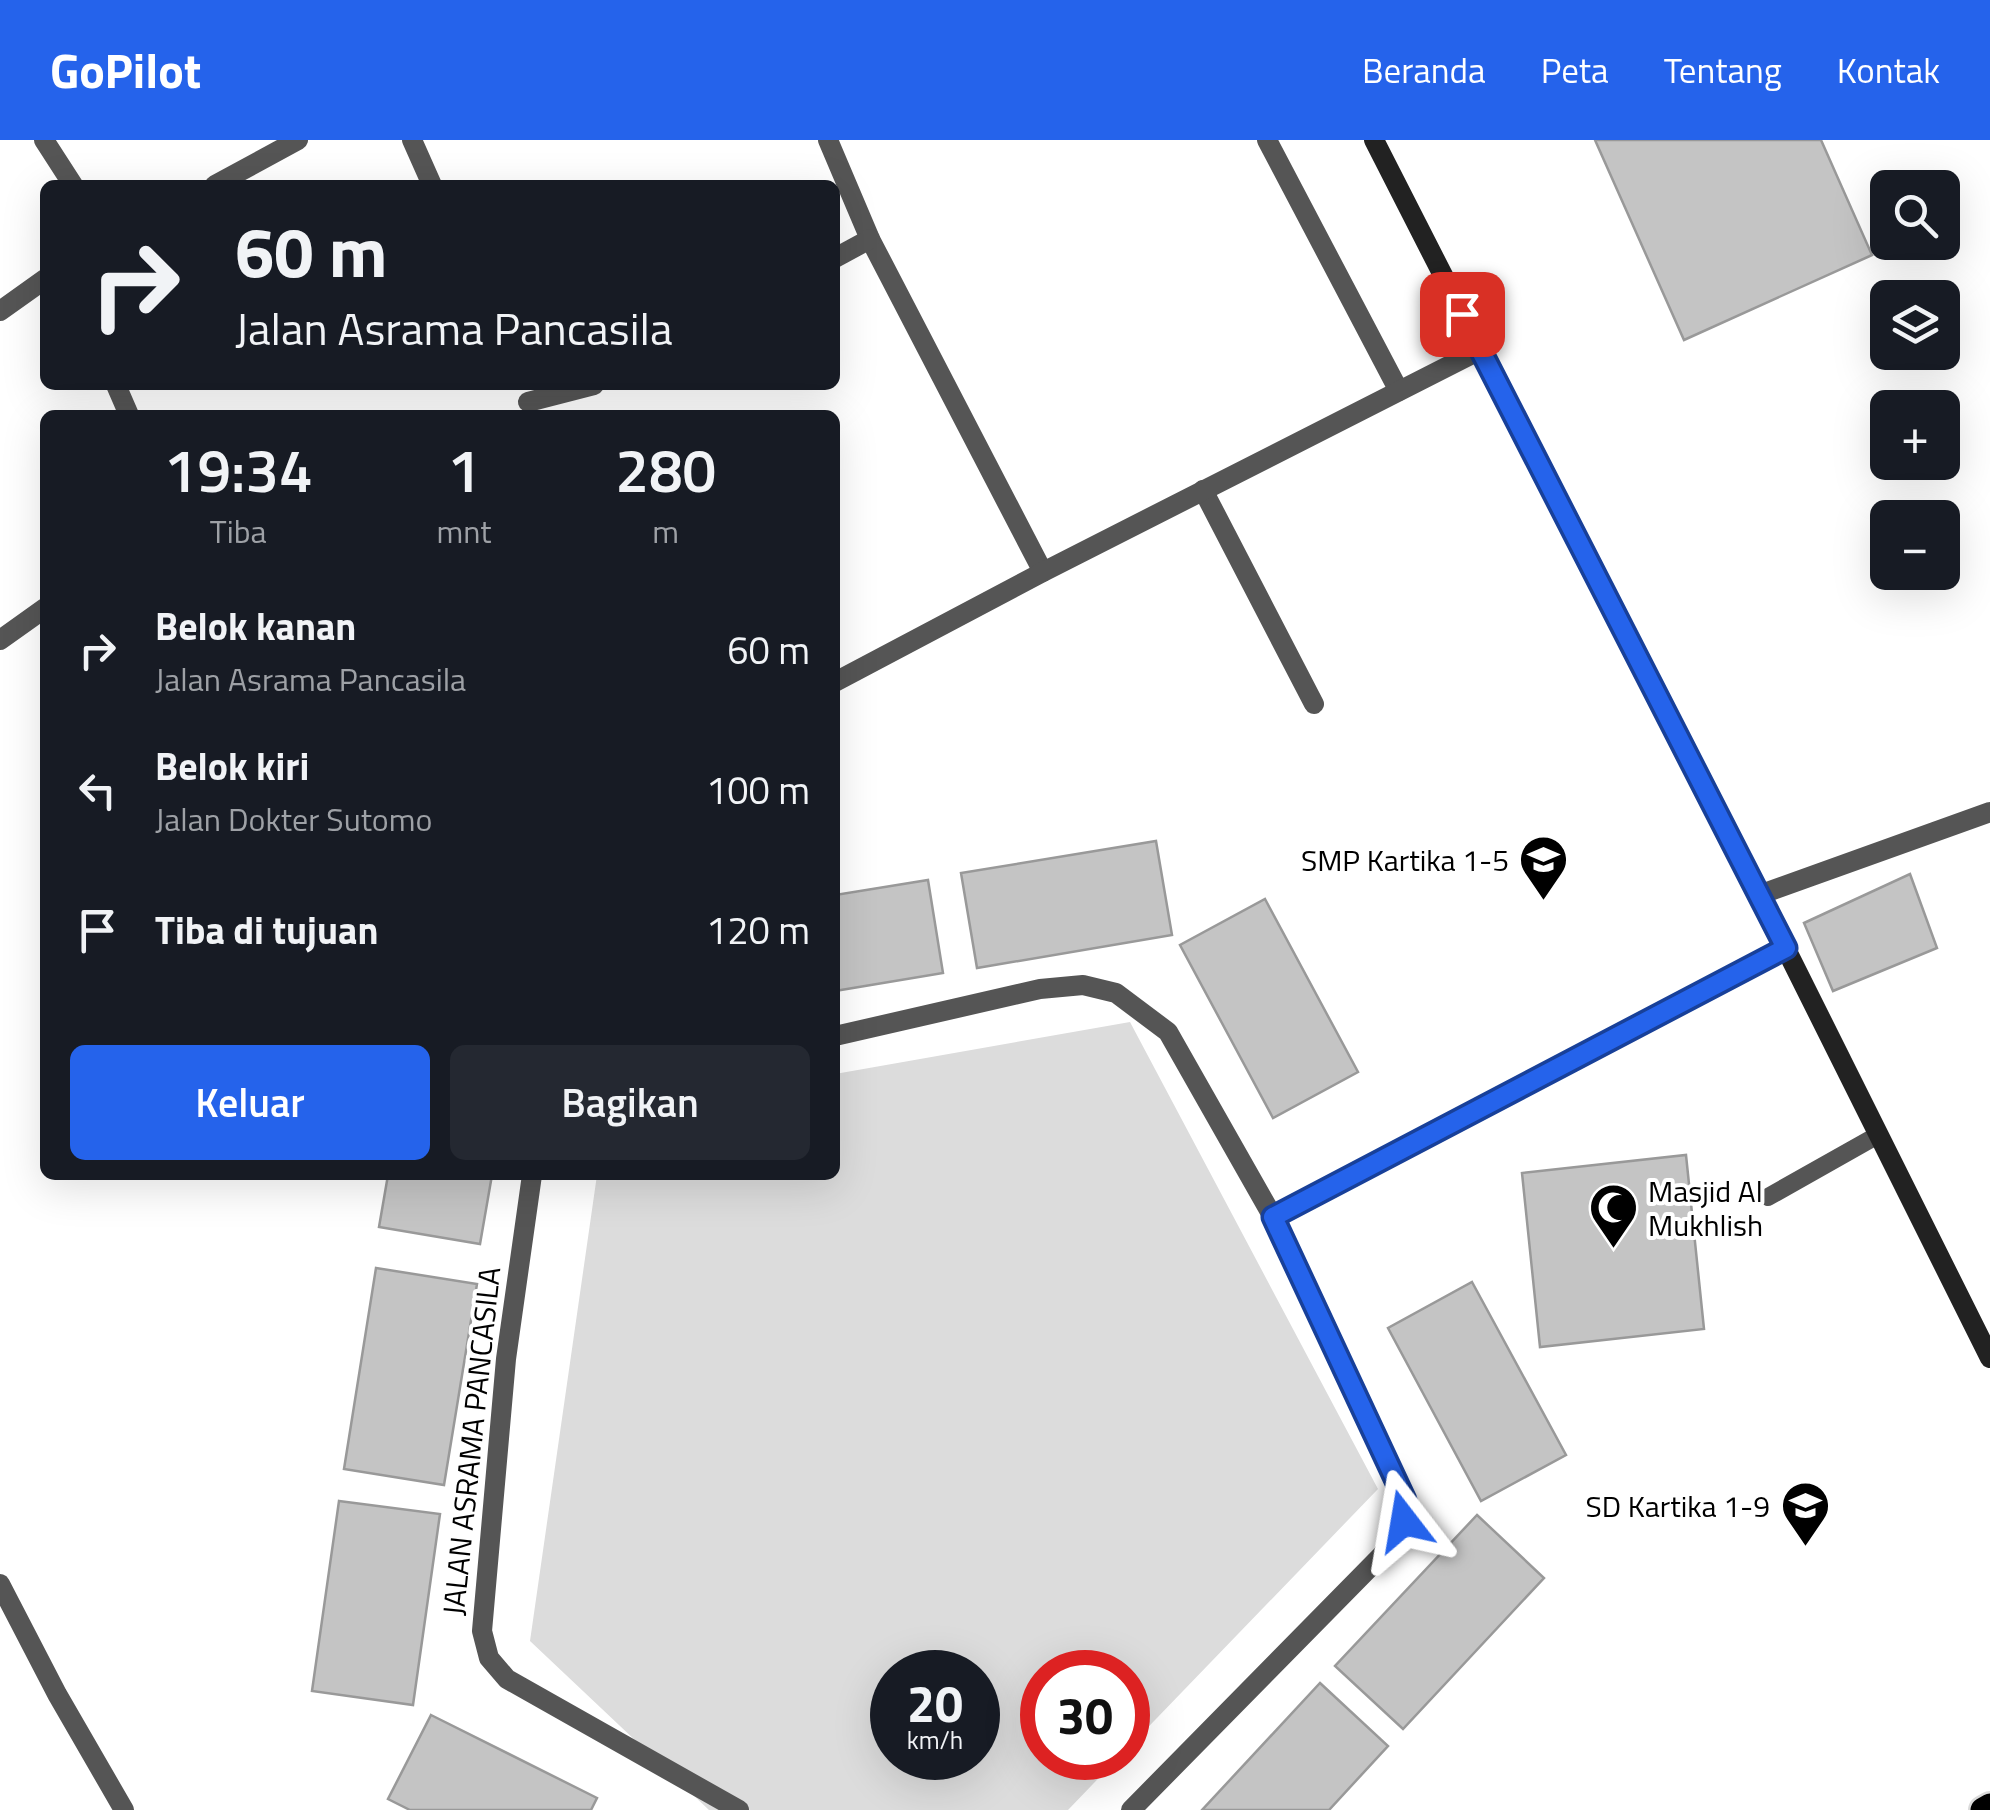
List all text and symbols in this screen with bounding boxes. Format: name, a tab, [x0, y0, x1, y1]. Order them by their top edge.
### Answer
text: GoPilot	[50, 34, 201, 107]
text: Beranda	[1362, 43, 1486, 97]
text: Peta	[1541, 43, 1609, 97]
text: Tentang	[1664, 43, 1782, 97]
text: Kontak	[1837, 43, 1940, 97]
map controls	[1870, 170, 1960, 590]
button: search	[1870, 170, 1960, 260]
text: 60 m	[235, 198, 388, 304]
icon: right	[70, 220, 200, 350]
pin	[1420, 272, 1505, 357]
button: layers	[1870, 280, 1960, 370]
icon: arrive	[1435, 287, 1490, 342]
text: Jalan Asrama Pancasila	[235, 294, 673, 362]
button: +	[1870, 390, 1960, 480]
text: 19:34	[164, 424, 313, 515]
text: 1	[447, 424, 481, 515]
text: 280	[615, 424, 716, 515]
button: −	[1870, 500, 1960, 590]
text: Tiba	[210, 507, 267, 555]
text: mnt	[436, 507, 491, 555]
text: m	[652, 507, 679, 555]
text: Belok kanan	[155, 597, 356, 655]
text: 60 m	[727, 621, 810, 679]
icon: right	[70, 623, 125, 678]
text: Jalan Asrama Pancasila	[155, 655, 466, 703]
text: Belok kiri	[155, 737, 309, 795]
text: 100 m	[706, 761, 810, 819]
icon: left	[70, 763, 125, 818]
text: Jalan Dokter Sutomo	[155, 795, 432, 843]
school or university icon: SMP Kartika 1-5	[1518, 834, 1570, 902]
place label: SMP Kartika 1-5	[1301, 837, 1509, 883]
text: Tiba di tujuan	[155, 901, 378, 959]
text: 120 m	[706, 901, 810, 959]
icon: arrive	[70, 903, 125, 958]
button: Keluar	[70, 1045, 430, 1160]
button: Bagikan	[450, 1045, 810, 1160]
place label: Masjid Al Mukhlish	[1648, 1168, 1763, 1248]
mosque icon: Masjid Al Mukhlish	[1587, 1182, 1639, 1250]
street label: JALAN ASRAMA PANCASILA	[430, 1264, 512, 1618]
position arrow	[1352, 1469, 1456, 1573]
school or university icon: SD Kartika 1-9	[1779, 1480, 1831, 1548]
place label: SD Kartika 1-9	[1586, 1483, 1770, 1529]
speed limit sign: 30	[1020, 1650, 1150, 1780]
text: 20	[907, 1665, 963, 1741]
text: km/h	[907, 1721, 963, 1759]

